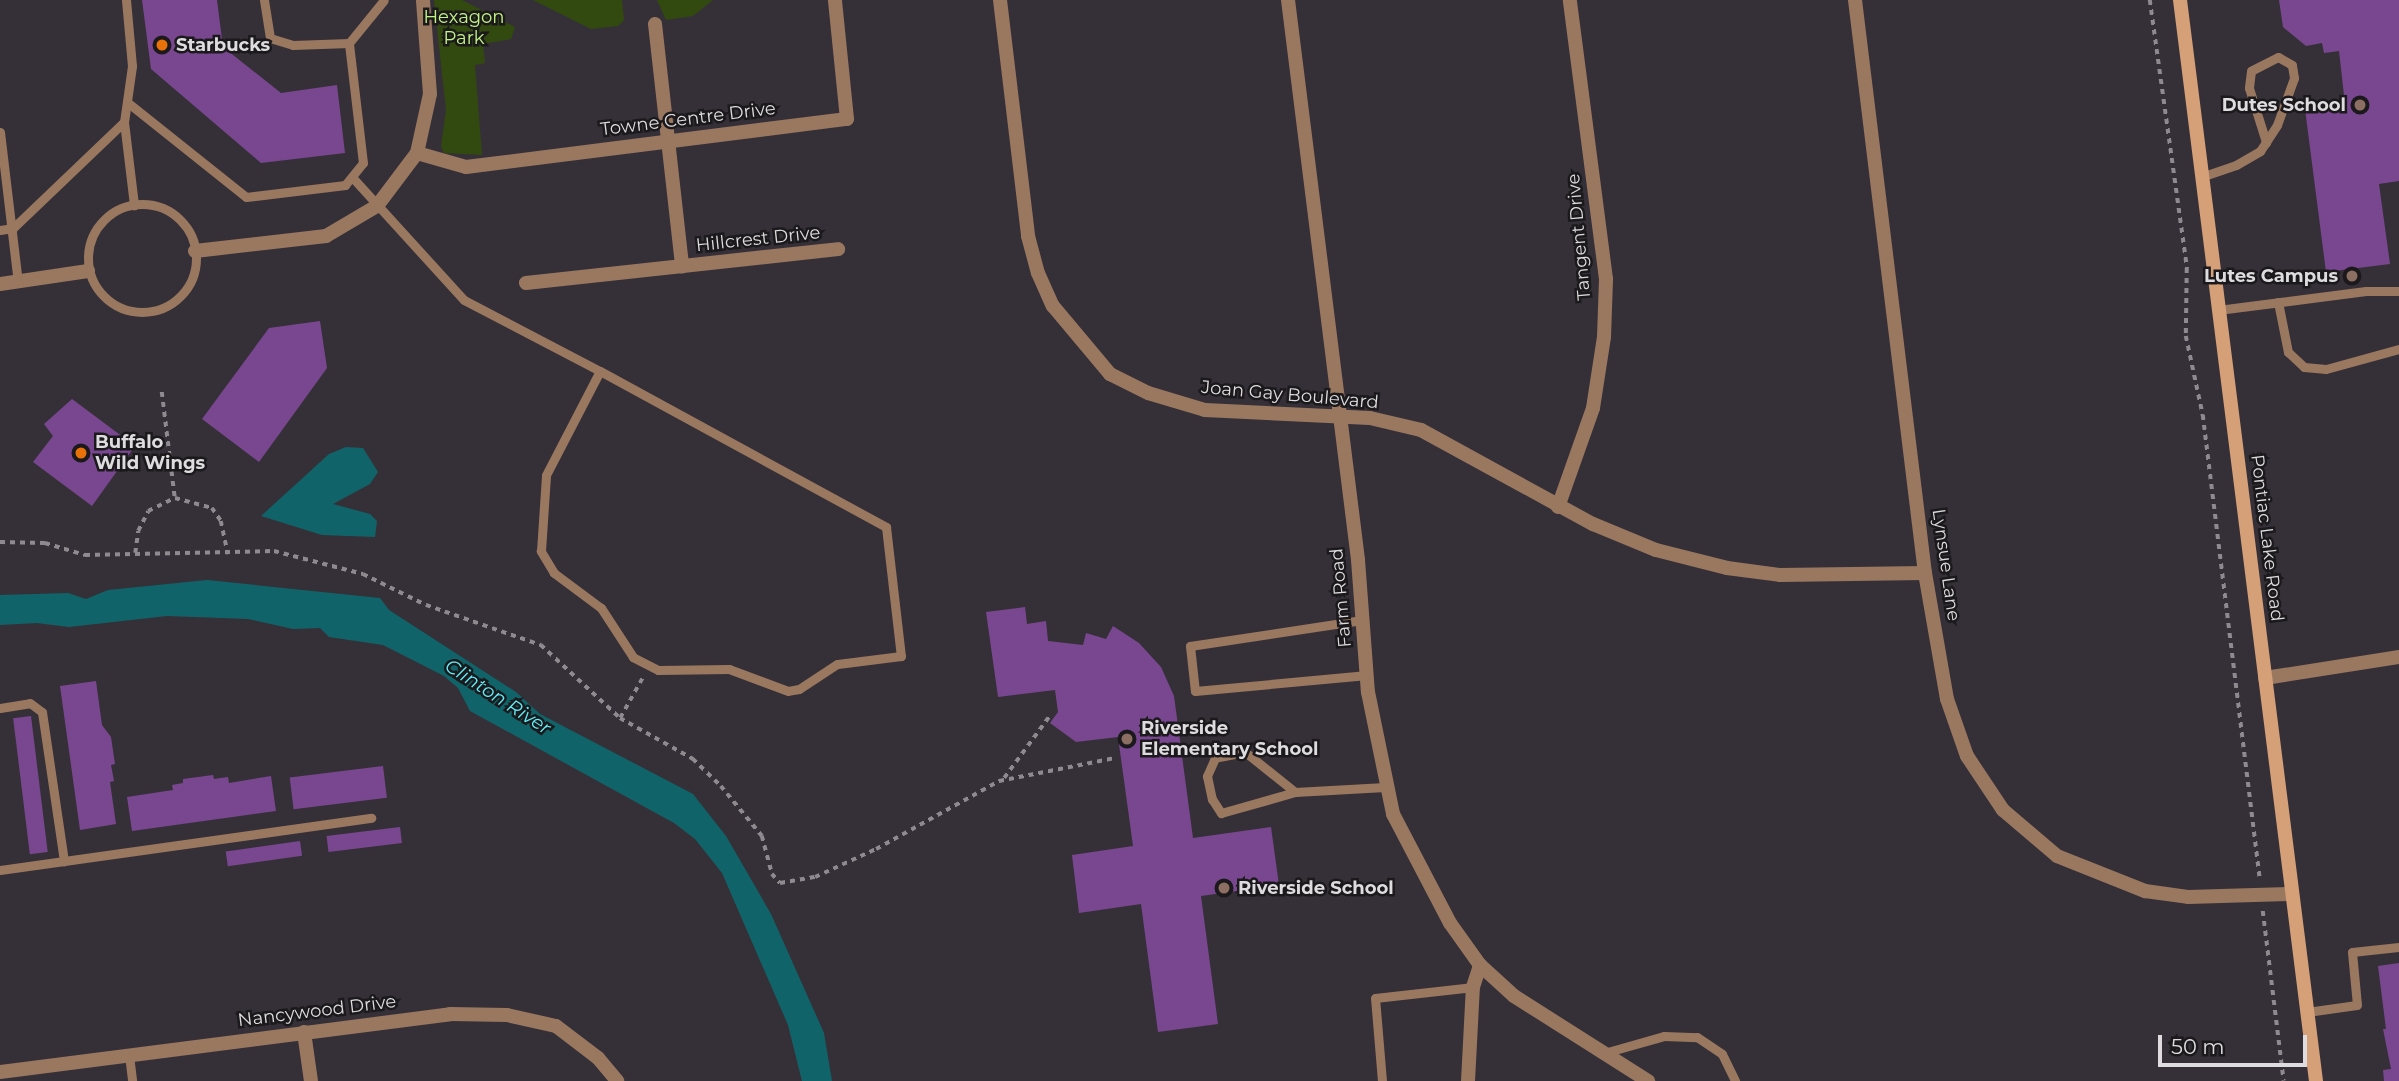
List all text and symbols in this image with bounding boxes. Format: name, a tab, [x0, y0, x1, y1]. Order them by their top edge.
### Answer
park label: Hexagon Park	[423, 7, 505, 50]
place label: Starbucks	[176, 34, 270, 56]
marker: Starbucks	[154, 37, 170, 53]
place label: Dutes School	[2222, 94, 2346, 116]
marker: Dutes School	[2352, 97, 2368, 113]
street label: Towne Centre Drive	[599, 98, 777, 140]
street label: Tangent Drive	[1563, 173, 1595, 301]
street label: Hillcrest Drive	[695, 222, 821, 256]
place label: Lutes Campus	[2204, 265, 2338, 287]
marker: Lutes Campus	[2344, 268, 2360, 284]
street label: Joan Gay Boulevard	[1200, 376, 1380, 414]
place label: Buffalo Wild Wings	[95, 432, 205, 474]
marker: Buffalo Wild Wings	[73, 445, 89, 461]
street label: Pontiac Lake Road	[2246, 453, 2288, 623]
street label: Lynsue Lane	[1927, 507, 1965, 623]
street label: Farm Road	[1326, 547, 1356, 649]
water label: Clinton River	[441, 654, 555, 740]
place label: Riverside Elementary School	[1141, 718, 1318, 760]
marker: Riverside Elementary School	[1119, 731, 1135, 747]
place label: Riverside School	[1238, 877, 1394, 899]
marker: Riverside School	[1216, 880, 1232, 896]
street label: Nancywood Drive	[237, 991, 397, 1031]
scale bar	[2161, 1021, 2310, 1066]
text: 50 m	[2171, 1034, 2225, 1059]

